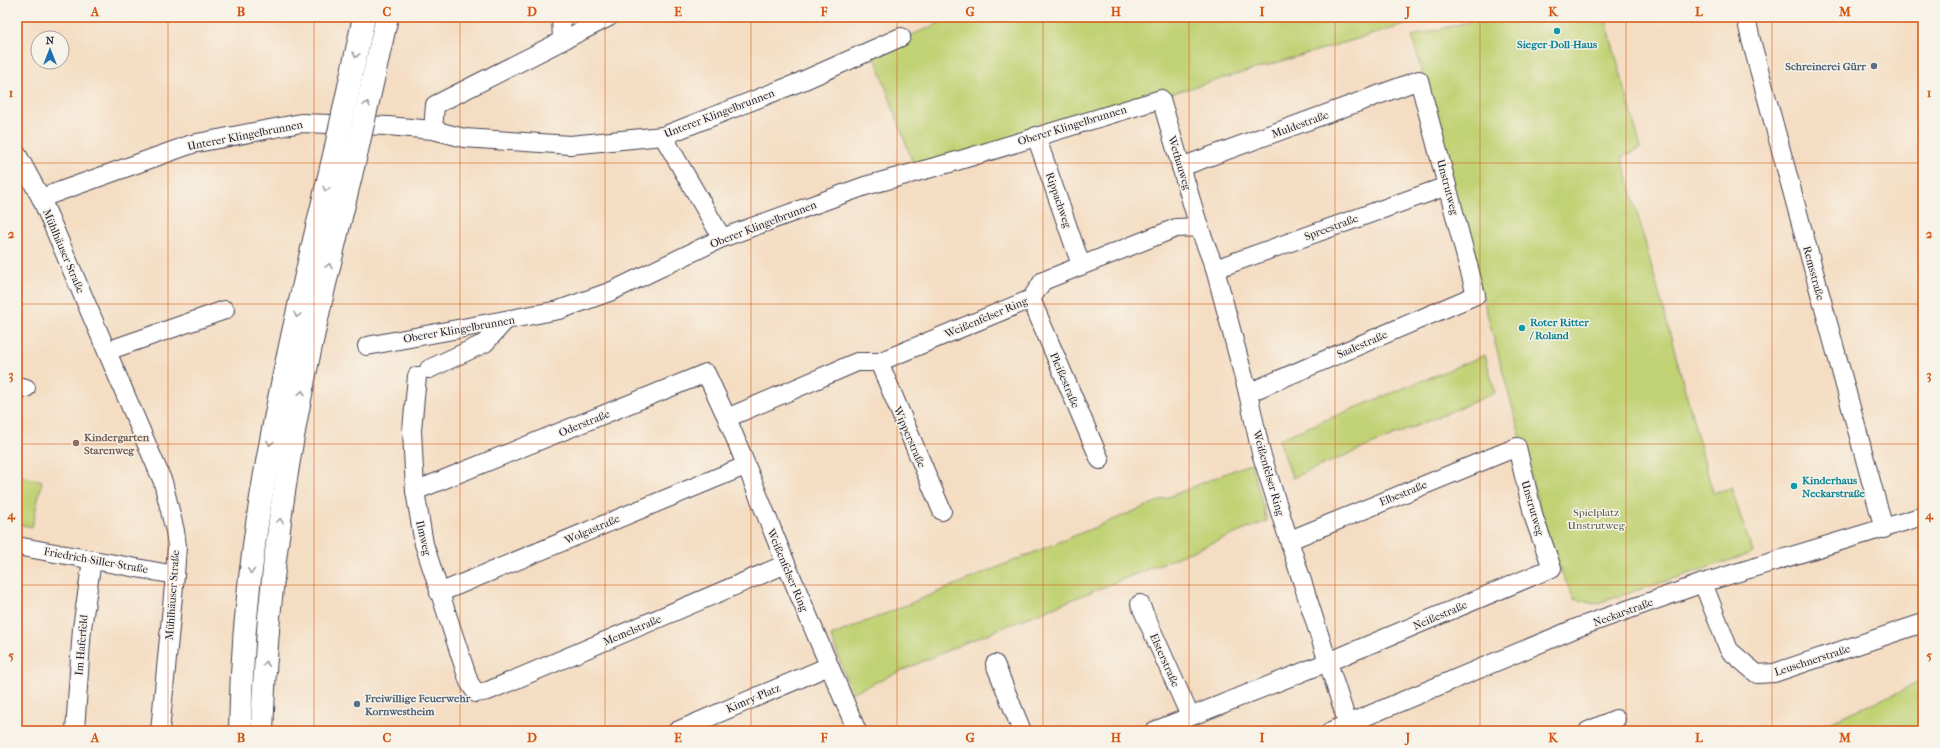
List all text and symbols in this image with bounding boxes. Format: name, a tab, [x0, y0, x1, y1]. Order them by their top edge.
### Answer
text: A	[90, 4, 100, 19]
text: B	[237, 4, 246, 19]
text: C	[383, 4, 392, 19]
text: D	[527, 4, 537, 19]
text: E	[674, 4, 682, 19]
text: F	[820, 4, 828, 19]
text: G	[965, 4, 975, 19]
text: H	[1111, 4, 1122, 19]
text: I	[1259, 4, 1265, 19]
text: J	[1404, 4, 1411, 20]
text: K	[1548, 4, 1559, 19]
text: L	[1695, 4, 1704, 19]
text: M	[1838, 4, 1851, 19]
marker: Sieger-Doll-Haus	[1552, 26, 1562, 36]
north arrow	[30, 30, 70, 70]
text: N	[46, 34, 55, 47]
place label: Sieger-Doll-Haus	[1517, 38, 1597, 51]
one-way arrow	[352, 52, 360, 58]
place label: Schreinerei Gürr	[1785, 60, 1866, 73]
marker: Schreinerei Gürr	[1869, 61, 1879, 71]
text: 1	[9, 85, 14, 100]
text: 1	[1927, 85, 1932, 100]
street label: Unterer Klingelbrunnen	[662, 86, 777, 141]
one-way arrow	[363, 100, 371, 107]
street label: Oberer Klingelbrunnen	[1016, 103, 1129, 148]
street label: Muldestraße	[1270, 108, 1331, 141]
street label: Unterer Klingelbrunnen	[186, 118, 305, 153]
street label: Wethauweg	[1165, 133, 1194, 192]
street label: Unstrutweg	[1434, 158, 1461, 216]
street label: Rippachweg	[1043, 170, 1074, 230]
one-way arrow	[322, 185, 330, 192]
street label: Oberer Klingelbrunnen	[708, 198, 819, 251]
street label: Mühlhäuser Straße	[40, 207, 87, 296]
street label: Spreestraße	[1302, 212, 1360, 243]
text: 2	[8, 226, 15, 241]
text: 2	[1926, 226, 1933, 241]
street label: Remsstraße	[1800, 245, 1827, 302]
one-way arrow	[324, 263, 333, 270]
street label: Weißenfelser Ring	[942, 294, 1030, 341]
one-way arrow	[293, 312, 301, 319]
street label: Oberer Klingelbrunnen	[402, 313, 517, 346]
place label: Roter Ritter / Roland	[1529, 316, 1589, 342]
marker: Roter Ritter / Roland	[1517, 323, 1527, 333]
street label: Saalestraße	[1335, 328, 1390, 361]
street label: Pleißestraße	[1047, 351, 1082, 410]
text: 3	[8, 367, 14, 383]
text: 3	[1926, 367, 1932, 383]
one-way arrow	[297, 390, 306, 396]
street label: Wipperstraße	[890, 404, 928, 470]
street label: Oderstraße	[557, 407, 612, 440]
street label: Weißenfelser Ring	[1250, 428, 1287, 518]
place label: Kindergarten Starenweg	[84, 431, 150, 457]
marker: Kindergarten Starenweg	[71, 438, 81, 448]
one-way arrow	[267, 440, 275, 446]
place label: Kinderhaus Neckarstraße	[1802, 474, 1866, 500]
street label: Elbestraße	[1378, 478, 1429, 509]
street label: Unstrutweg	[1518, 479, 1547, 537]
marker: Kinderhaus Neckarstraße	[1789, 481, 1799, 491]
park label: Spielplatz Unstrutweg	[1567, 506, 1625, 532]
text: 4	[6, 507, 16, 523]
text: 4	[1924, 507, 1934, 523]
street label: Wolgastraße	[562, 512, 622, 547]
one-way arrow	[275, 518, 284, 524]
street label: Ilmweg	[413, 519, 434, 557]
street label: Weißenfelser Ring	[764, 526, 811, 614]
street label: Friedrich-Siller-Straße	[43, 545, 150, 576]
street label: Mühlhäuser Straße	[163, 549, 182, 640]
one-way arrow	[247, 568, 256, 574]
street label: Neckarstraße	[1591, 595, 1656, 629]
street label: Neißestraße	[1411, 598, 1470, 633]
street label: Memelstraße	[601, 612, 664, 649]
street label: Im Haferfeld	[72, 613, 91, 676]
street label: Elsterstraße	[1147, 631, 1182, 689]
street label: Leuschnerstraße	[1773, 642, 1852, 679]
text: 5	[8, 648, 14, 663]
text: 5	[1926, 648, 1932, 663]
one-way arrow	[261, 661, 270, 667]
street label: Kimry-Platz	[724, 681, 782, 716]
place label: Freiwillige Feuerwehr Kornwestheim	[364, 692, 471, 718]
marker: Freiwillige Feuerwehr Kornwestheim	[352, 699, 362, 709]
text: A	[90, 730, 100, 745]
text: B	[237, 730, 246, 745]
text: C	[383, 730, 392, 745]
text: D	[527, 730, 537, 745]
text: E	[674, 730, 682, 745]
text: F	[820, 730, 828, 745]
text: G	[965, 730, 975, 745]
text: H	[1111, 730, 1122, 745]
text: I	[1259, 730, 1265, 745]
text: J	[1404, 730, 1411, 746]
text: K	[1548, 730, 1559, 745]
text: L	[1695, 730, 1704, 745]
text: M	[1838, 730, 1851, 745]

